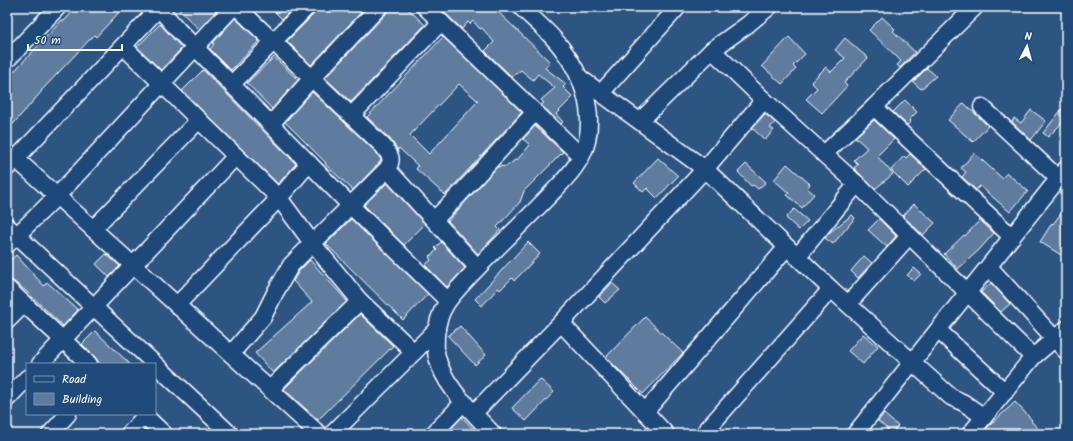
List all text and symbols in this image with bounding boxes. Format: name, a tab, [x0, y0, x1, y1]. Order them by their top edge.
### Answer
scale bar	[28, 26, 122, 52]
north arrow	[1007, 26, 1047, 66]
text: N	[1024, 28, 1032, 46]
text: 50 m	[34, 31, 61, 50]
legend	[26, 363, 156, 415]
text: Road	[62, 370, 87, 389]
text: Building	[62, 390, 102, 409]

